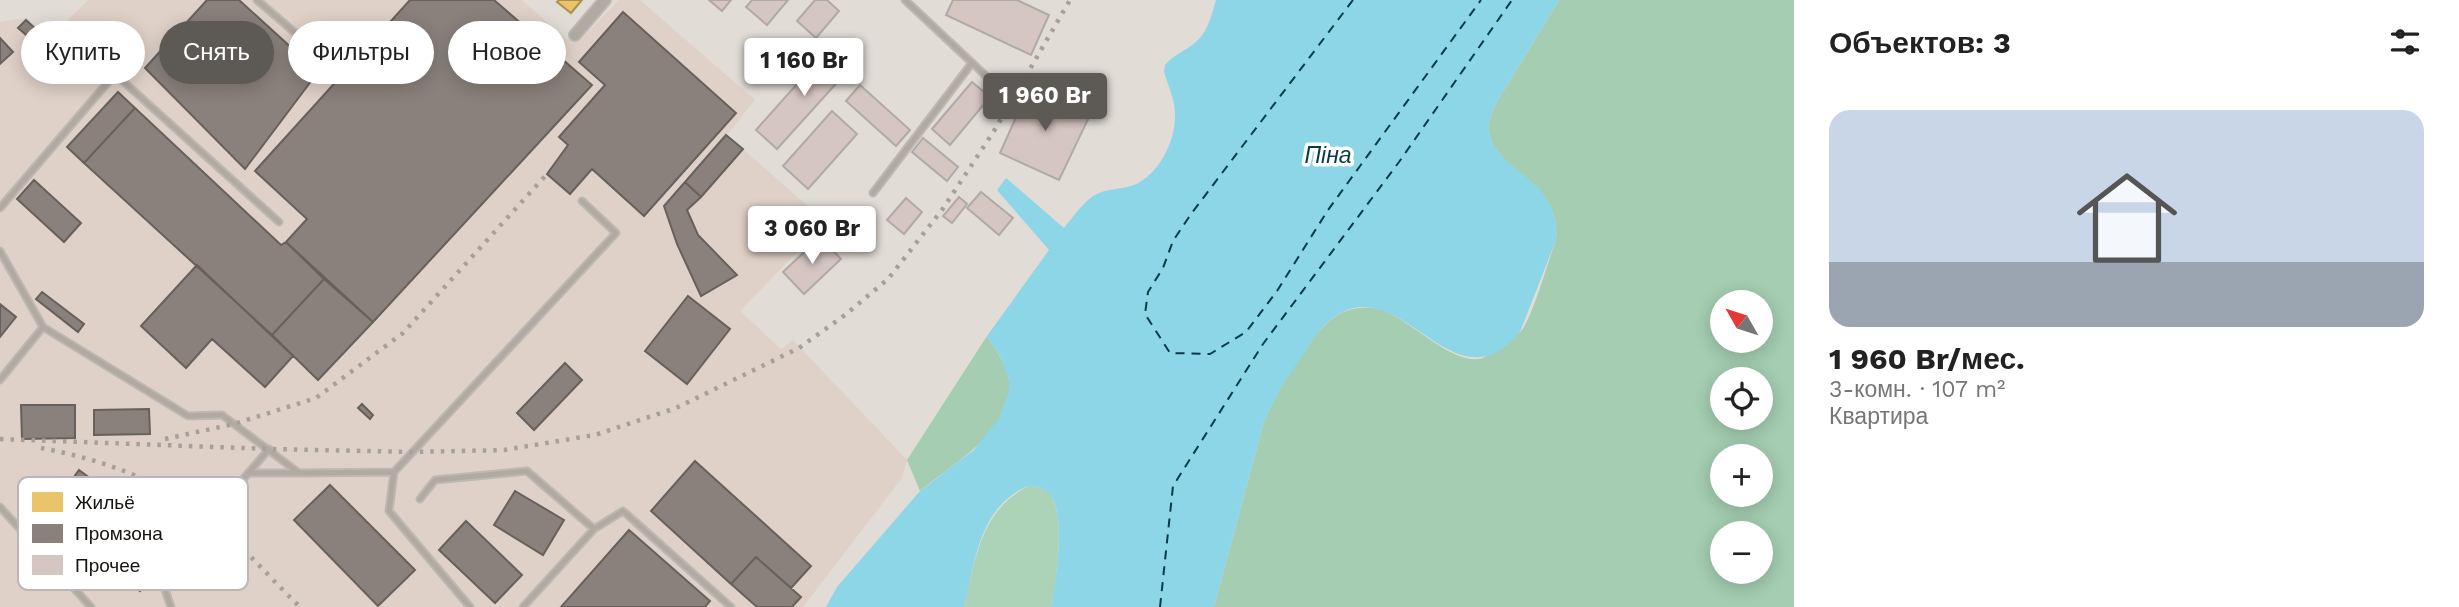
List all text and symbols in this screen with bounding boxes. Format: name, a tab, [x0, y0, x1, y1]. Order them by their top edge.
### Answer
chip: Купить	[21, 21, 145, 84]
chip: Снять	[159, 21, 274, 84]
chip: Фильтры	[288, 21, 434, 84]
chip: Новое	[448, 21, 566, 84]
icon: filters	[2386, 23, 2424, 61]
text: Объектов: 3	[1829, 25, 2011, 60]
pin: 1 160 Br	[732, 38, 876, 98]
text: 1 160 Br	[760, 47, 848, 74]
pin: 1 960 Br	[973, 74, 1117, 133]
text: 1 960 Br	[999, 82, 1091, 109]
water label: Піна	[1304, 142, 1352, 169]
icon: home	[2064, 155, 2190, 281]
pin: 3 060 Br	[740, 206, 884, 266]
text: 3 060 Br	[764, 215, 860, 242]
north arrow	[1710, 290, 1773, 354]
map controls	[1710, 290, 1773, 584]
text: 1 960 Br/мес.	[1829, 341, 2025, 376]
button: locate	[1710, 367, 1773, 430]
text: 3-комн. · 107 m²	[1829, 376, 2006, 403]
text: Квартира	[1829, 403, 1928, 430]
button: +	[1710, 444, 1773, 507]
legend	[18, 477, 248, 590]
text: Жильё	[75, 491, 135, 514]
button: −	[1710, 521, 1773, 584]
text: Промзона	[75, 522, 163, 545]
text: Прочее	[75, 554, 140, 577]

